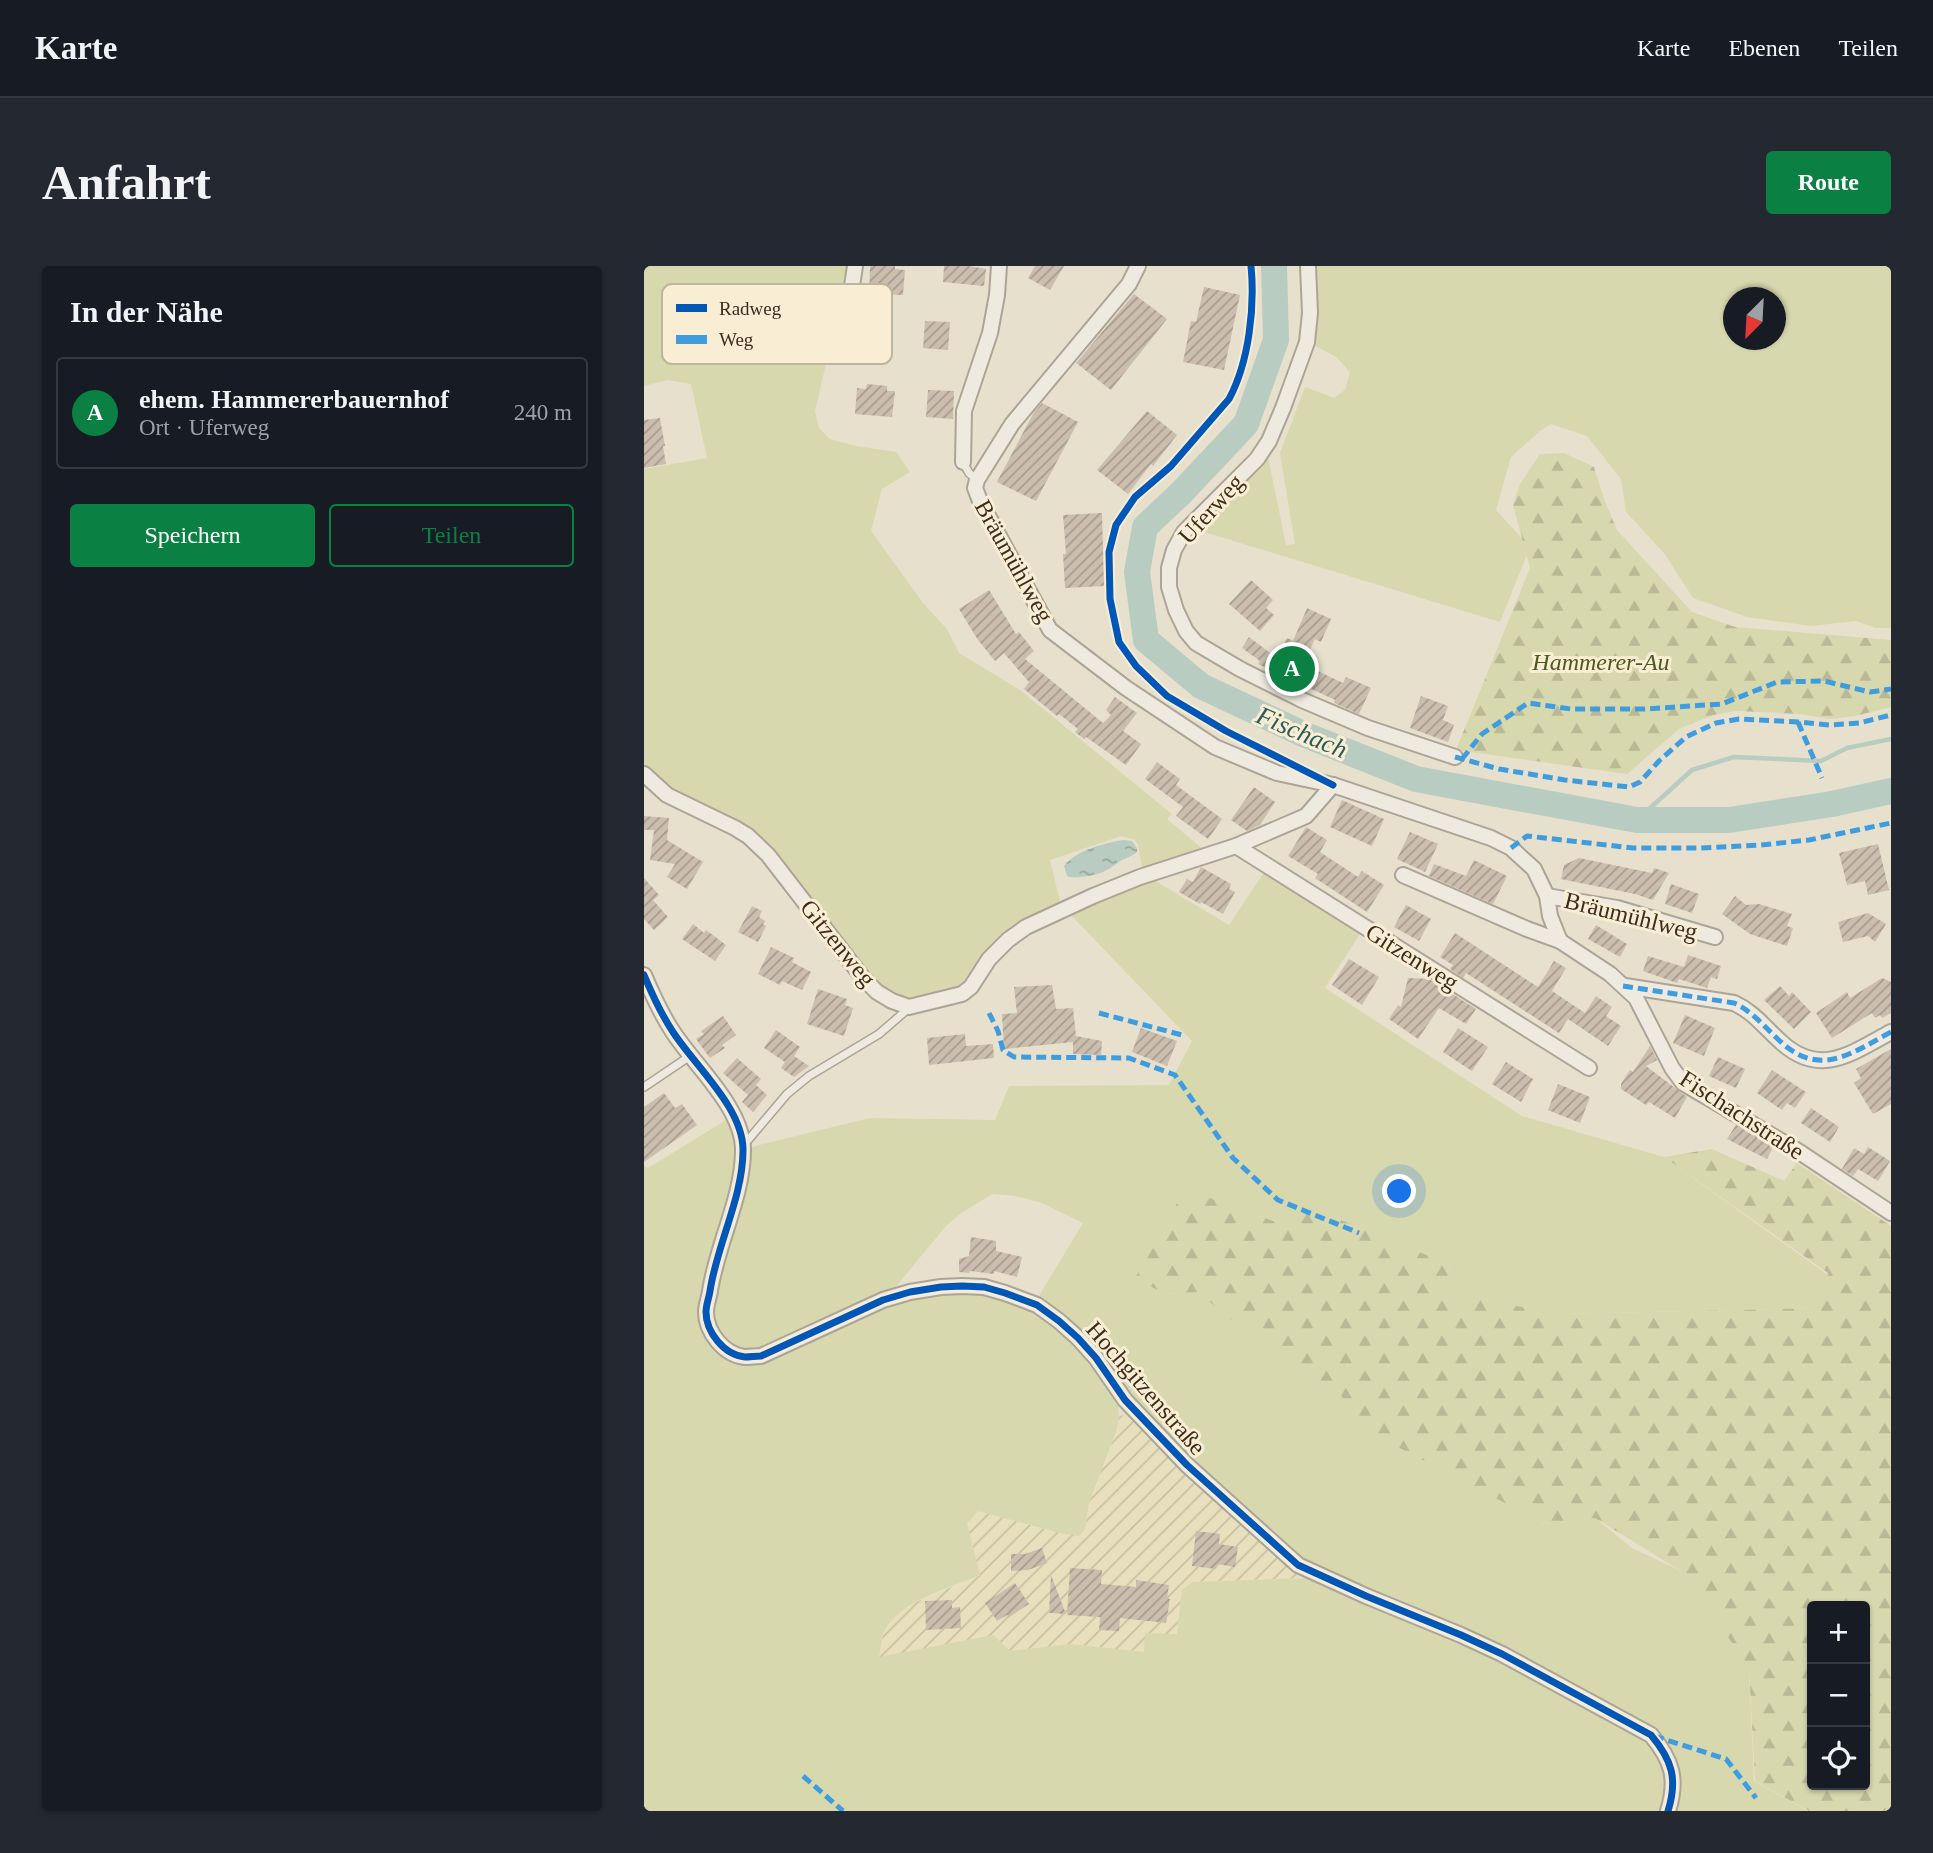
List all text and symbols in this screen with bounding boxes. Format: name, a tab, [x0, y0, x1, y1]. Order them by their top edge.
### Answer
text: Karte	[35, 30, 117, 66]
text: Karte	[1637, 35, 1690, 61]
text: Ebenen	[1728, 35, 1800, 61]
text: Teilen	[1838, 35, 1898, 61]
button: Route	[1766, 151, 1891, 214]
text: Anfahrt	[42, 155, 211, 210]
legend	[662, 284, 892, 364]
north arrow	[1723, 287, 1786, 350]
text: In der Nähe	[70, 295, 223, 328]
text: Radweg	[719, 298, 782, 319]
text: Weg	[719, 329, 754, 350]
text: ehem. Hammererbauernhof	[139, 385, 449, 414]
text: A	[87, 400, 103, 425]
text: 240 m	[514, 400, 572, 425]
text: Ort · Uferweg	[139, 415, 269, 440]
street label: Uferweg	[1173, 469, 1249, 549]
street label: Bräumühlweg	[970, 495, 1058, 627]
button: Speichern	[70, 504, 315, 567]
button: Teilen	[329, 504, 574, 567]
pin: A	[1269, 643, 1315, 695]
park label: Hammerer-Au	[1531, 649, 1670, 675]
water label: Fischach	[1251, 700, 1351, 764]
street label: Bräumühlweg	[1562, 887, 1700, 945]
street label: Gitzenweg	[795, 894, 881, 992]
street label: Gitzenweg	[1361, 918, 1463, 996]
street label: Fischachstraße	[1675, 1065, 1809, 1165]
your location	[1382, 1174, 1416, 1208]
street label: Hochgitzenstraße	[1081, 1316, 1211, 1460]
map controls	[1807, 1601, 1870, 1790]
button: +	[1807, 1601, 1870, 1664]
button: −	[1807, 1664, 1870, 1727]
button: locate	[1807, 1727, 1870, 1790]

